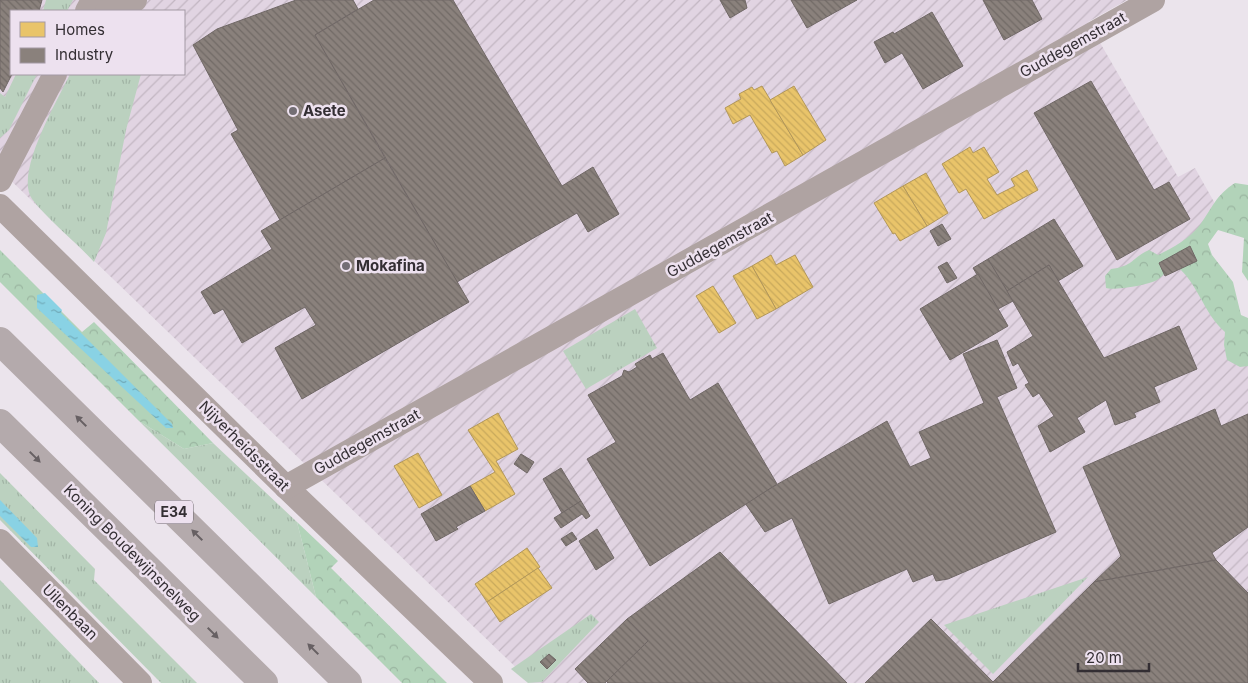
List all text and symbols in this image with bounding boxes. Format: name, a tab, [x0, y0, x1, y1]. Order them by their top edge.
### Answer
street label: Guddegemstraat	[1016, 7, 1129, 82]
legend	[10, 10, 185, 75]
text: Homes	[55, 20, 105, 39]
text: Industry	[55, 45, 114, 64]
place label: Asete	[303, 101, 346, 120]
marker: Asete	[287, 105, 299, 117]
street label: Guddegemstraat	[663, 207, 776, 282]
place label: Mokafina	[356, 256, 425, 275]
marker: Mokafina	[340, 260, 352, 272]
street label: Nijverheidsstraat	[195, 397, 294, 495]
street label: Guddegemstraat	[310, 404, 423, 479]
one-way arrow	[75, 415, 87, 427]
one-way arrow	[29, 451, 41, 463]
street label: Koning Boudewijnsnelweg	[60, 480, 205, 625]
road number: E34	[155, 501, 193, 524]
one-way arrow	[191, 529, 203, 541]
street label: Uilenbaan	[39, 580, 102, 643]
one-way arrow	[207, 626, 219, 638]
scale bar	[1078, 640, 1149, 672]
one-way arrow	[307, 643, 319, 655]
text: 20 m	[1086, 648, 1122, 667]

